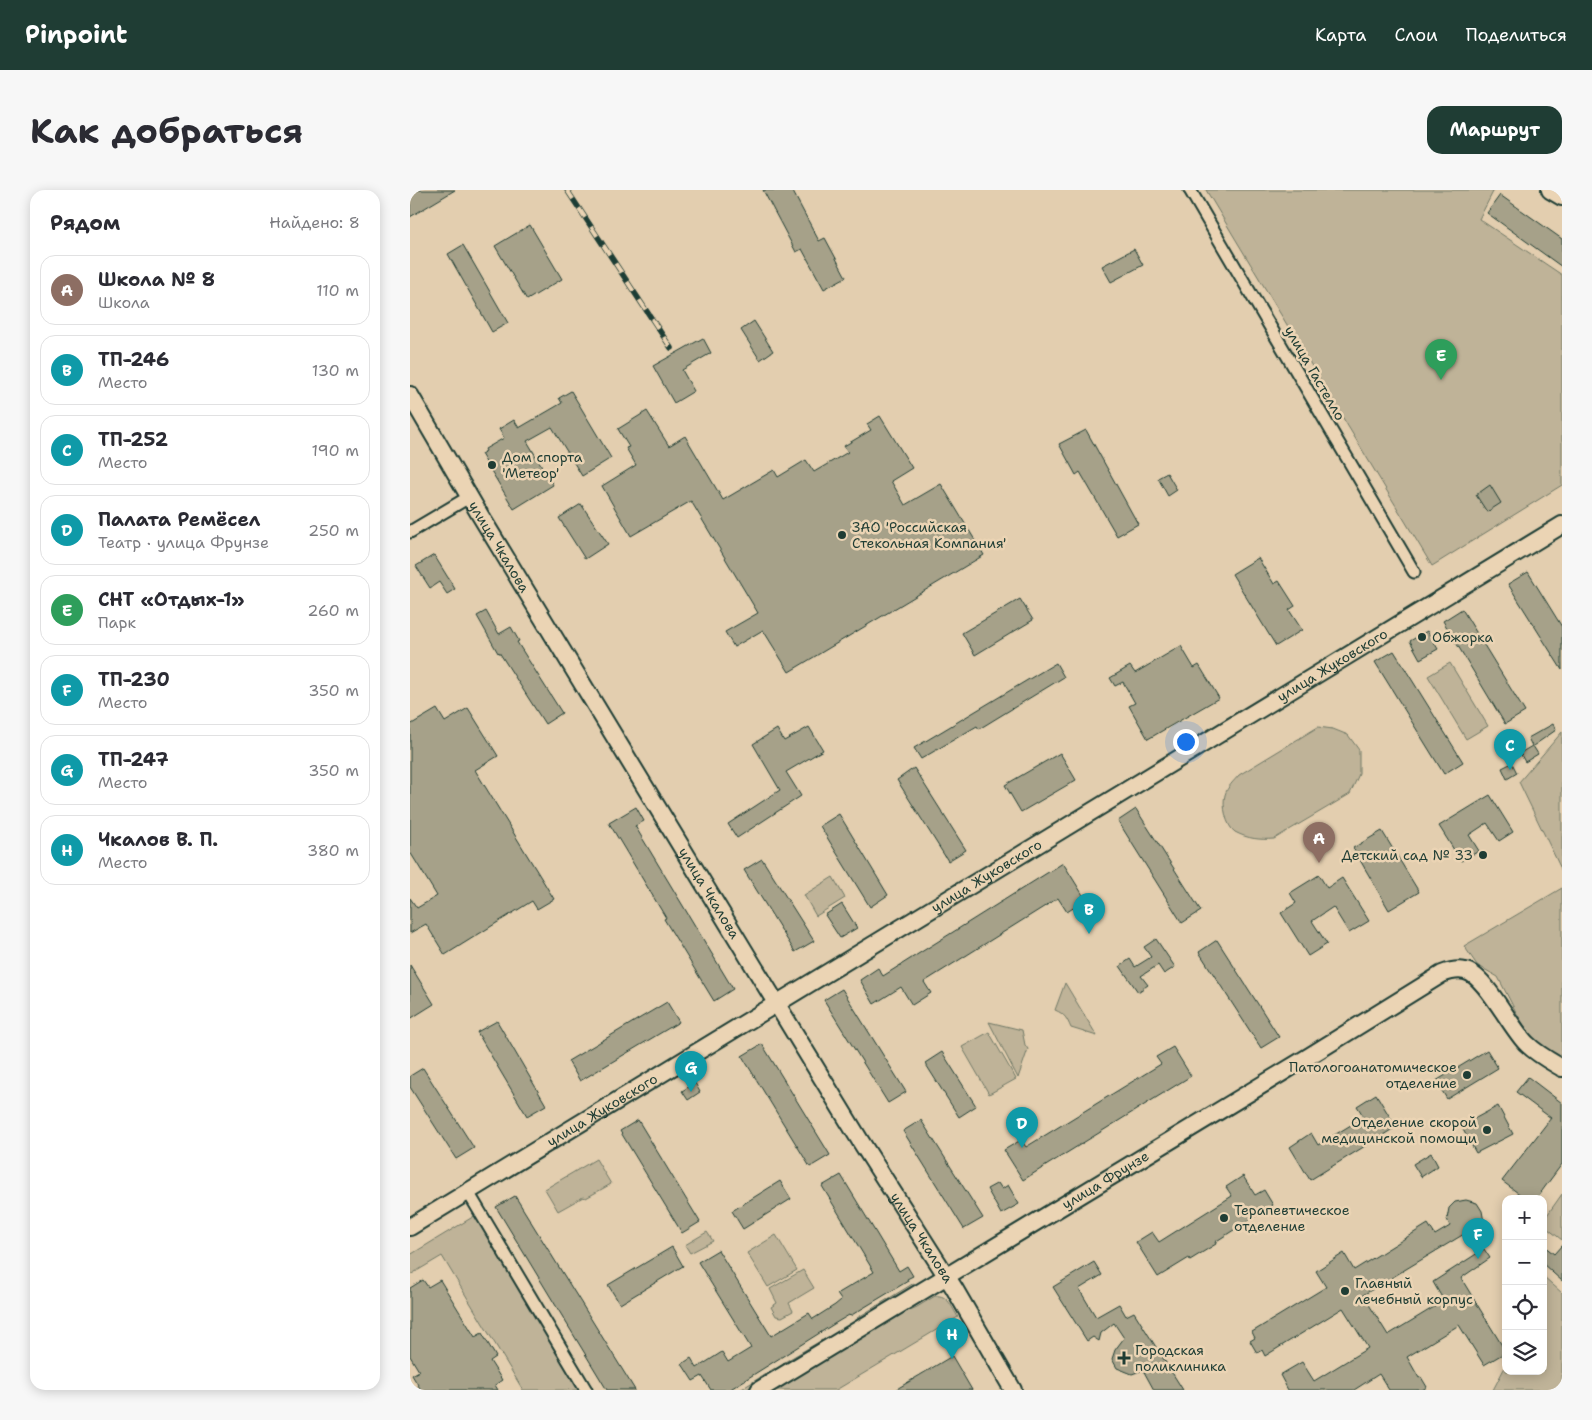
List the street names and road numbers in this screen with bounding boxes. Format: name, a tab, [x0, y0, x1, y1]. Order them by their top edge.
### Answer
street label: улица Гастелло	[1281, 322, 1349, 424]
street label: улица Чкалова	[465, 498, 534, 596]
street label: улица Жуковского	[1274, 624, 1391, 706]
street label: улица Жуковского	[928, 835, 1045, 916]
street label: улица Чкалова	[675, 844, 744, 942]
street label: улица Жуковского	[544, 1069, 661, 1150]
street label: улица Фрунзе	[1058, 1147, 1152, 1213]
street label: улица Чкалова	[886, 1189, 958, 1287]

